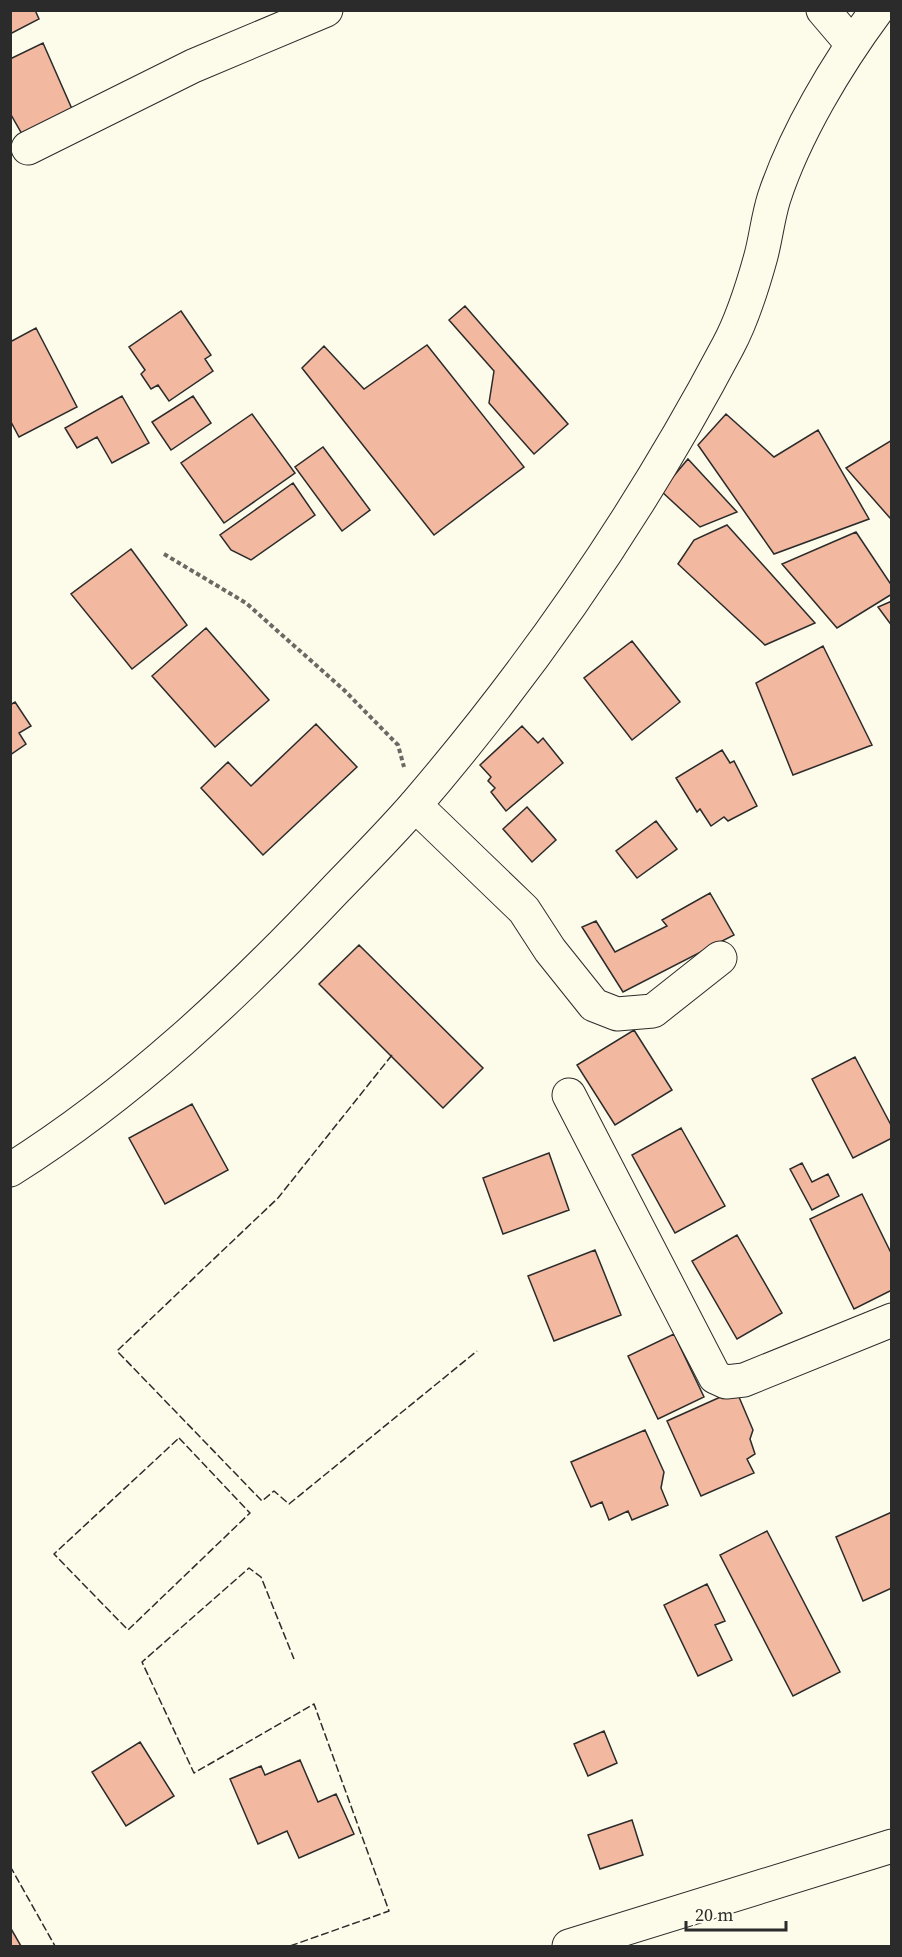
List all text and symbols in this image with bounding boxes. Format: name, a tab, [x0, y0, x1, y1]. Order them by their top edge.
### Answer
scale bar	[686, 1894, 786, 1932]
text: 20 m	[695, 1902, 733, 1927]

